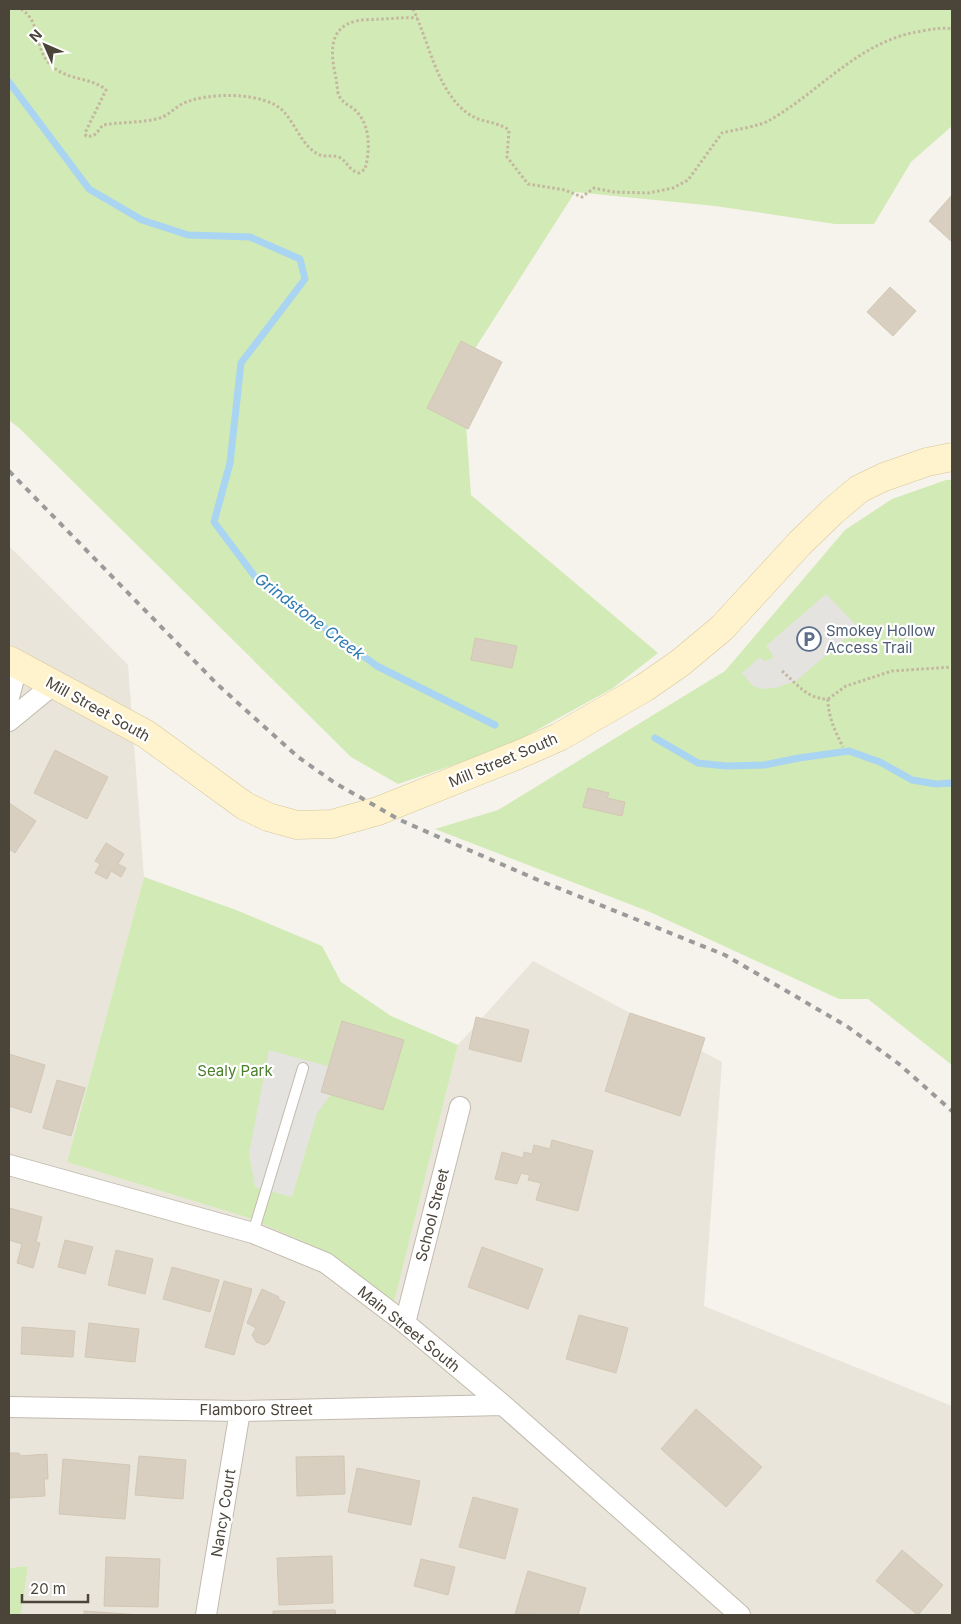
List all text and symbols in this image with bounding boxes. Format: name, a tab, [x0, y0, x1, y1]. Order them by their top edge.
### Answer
north arrow	[20, 20, 70, 70]
text: N	[26, 26, 45, 45]
water label: Grindstone Creek	[251, 568, 369, 664]
place label: Smokey Hollow Access Trail	[826, 621, 935, 657]
parking icon: Smokey Hollow Access Trail	[796, 626, 822, 652]
street label: Mill Street South	[42, 672, 154, 746]
street label: Mill Street South	[446, 728, 560, 792]
park label: Sealy Park	[197, 1061, 273, 1080]
street label: School Street	[411, 1166, 453, 1264]
street label: Main Street South	[354, 1282, 464, 1376]
street label: Flamboro Street	[199, 1400, 313, 1419]
street label: Nancy Court	[207, 1467, 239, 1558]
scale bar	[22, 1572, 89, 1604]
text: 20 m	[30, 1579, 66, 1598]

